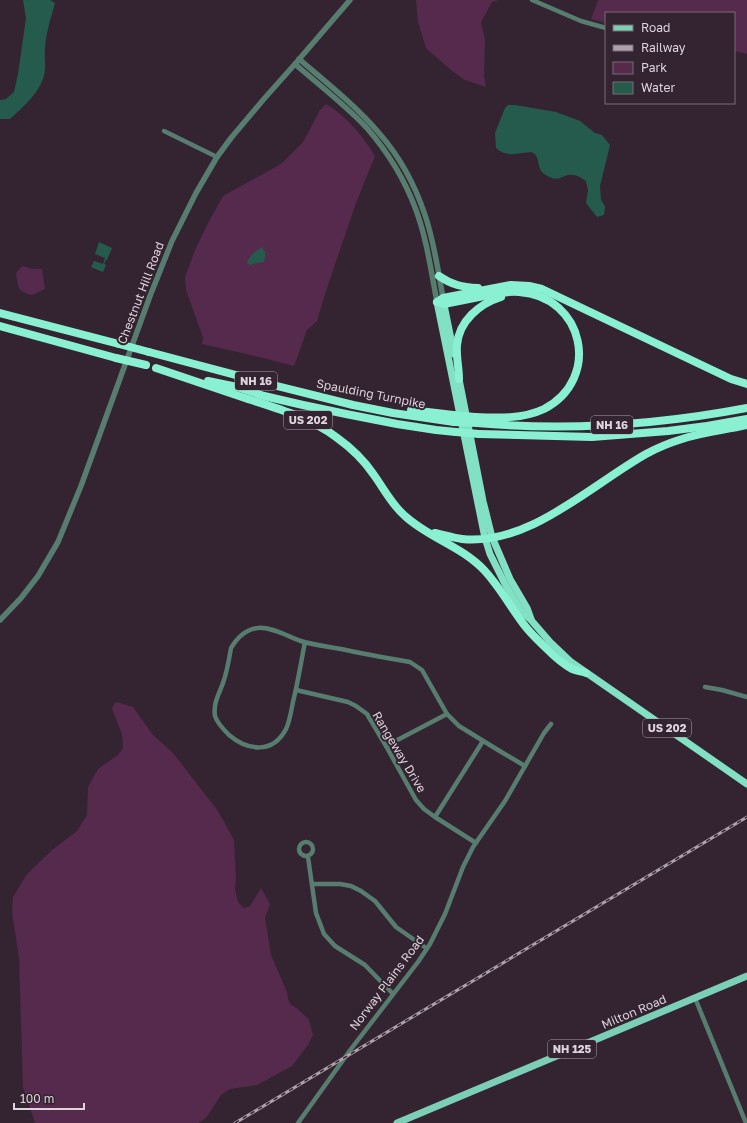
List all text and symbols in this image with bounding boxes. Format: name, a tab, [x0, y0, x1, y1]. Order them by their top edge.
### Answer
legend	[605, 12, 735, 104]
text: Road	[641, 20, 670, 35]
text: Railway	[641, 40, 686, 55]
text: Park	[641, 60, 667, 75]
text: Water	[641, 80, 675, 95]
street label: Chestnut Hill Road	[114, 239, 167, 346]
road number: NH 16	[235, 372, 277, 390]
street label: Spaulding Turnpike	[315, 376, 427, 411]
road number: US 202	[284, 411, 332, 429]
road number: NH 16	[591, 416, 633, 434]
street label: Rangeway Drive	[369, 708, 430, 795]
road number: US 202	[643, 719, 691, 737]
street label: Norway Plains Road	[346, 932, 427, 1033]
street label: Milton Road	[599, 991, 668, 1032]
road number: NH 125	[548, 1040, 596, 1058]
scale bar	[14, 1085, 84, 1111]
text: 100 m	[20, 1091, 54, 1106]

